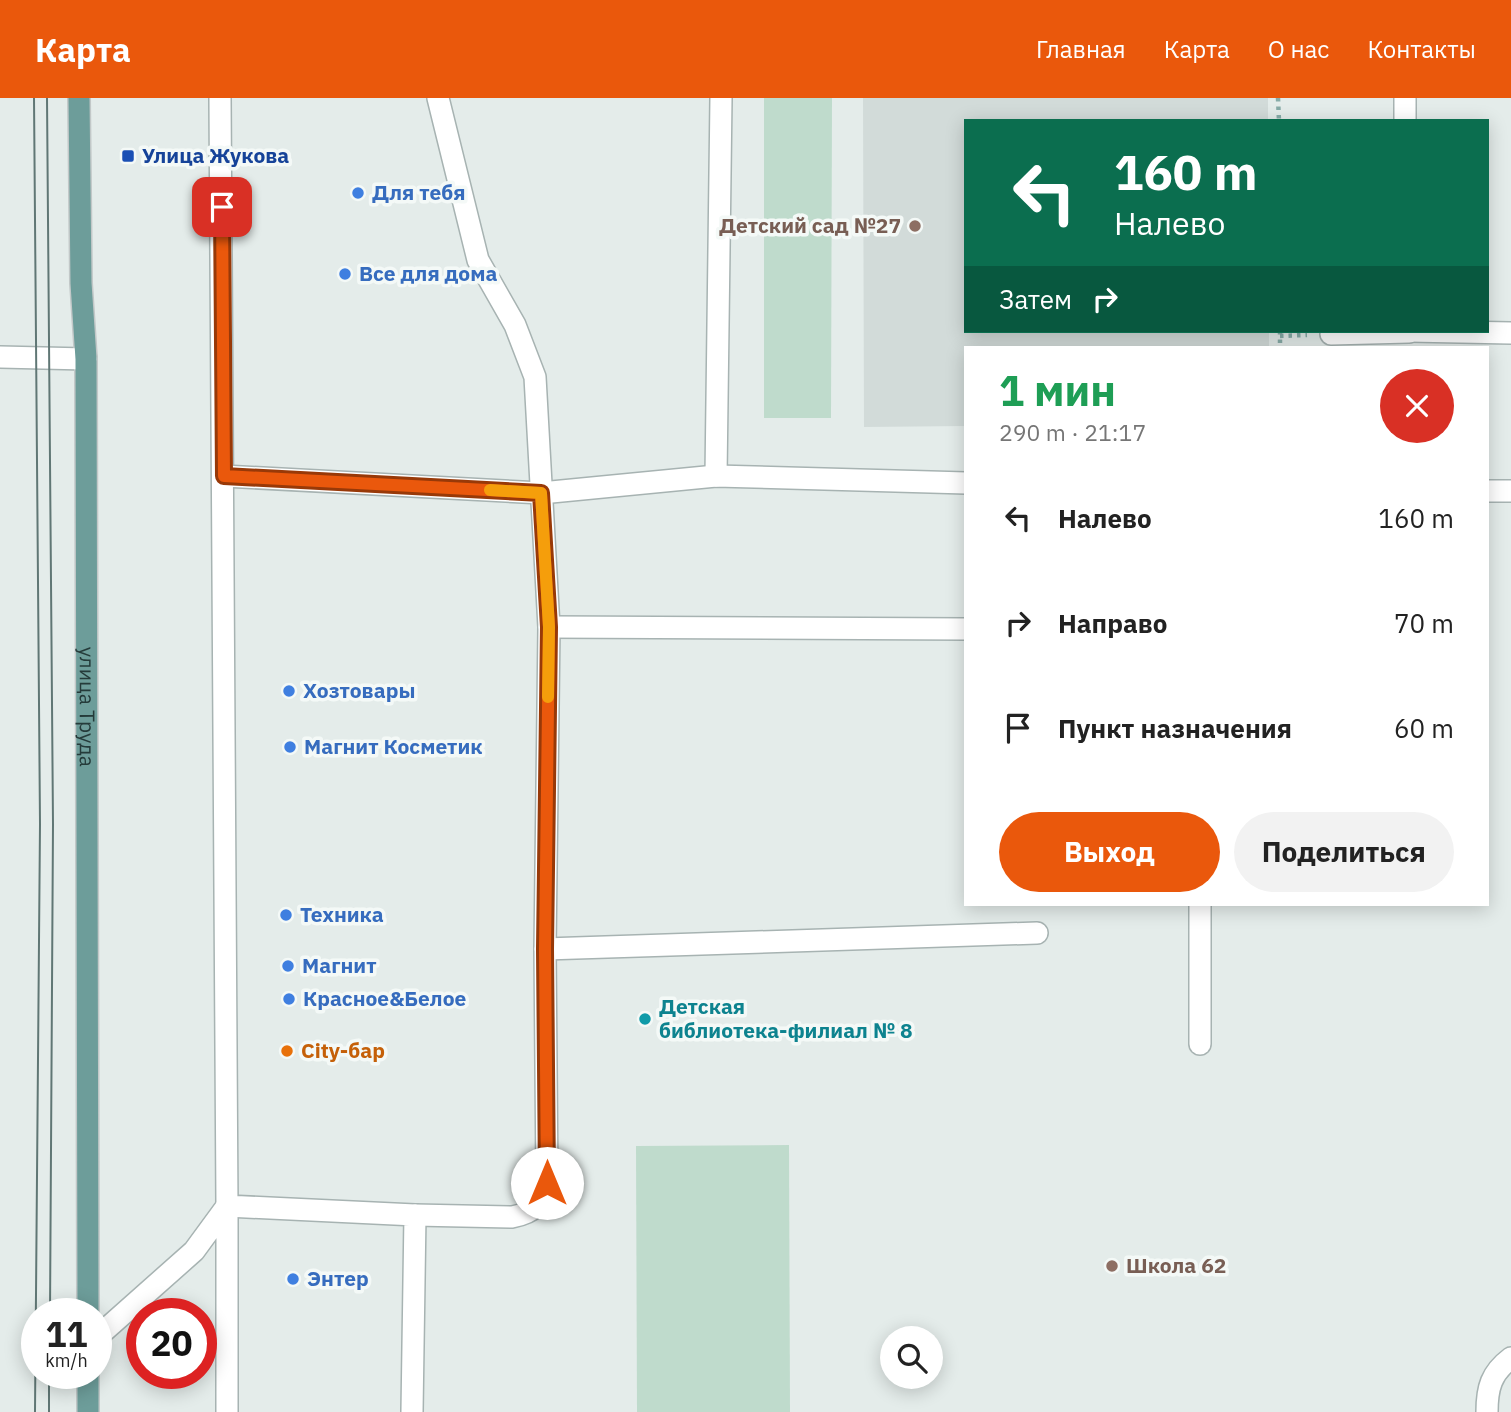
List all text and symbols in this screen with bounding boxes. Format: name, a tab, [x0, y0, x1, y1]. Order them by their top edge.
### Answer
text: Карта	[35, 28, 131, 71]
text: Главная	[1036, 33, 1126, 65]
text: Карта	[1164, 33, 1230, 65]
text: О нас	[1268, 33, 1329, 65]
text: Контакты	[1367, 33, 1476, 65]
text: 160 m	[1114, 140, 1258, 203]
place label: Улица Жукова	[142, 141, 289, 169]
icon: left	[999, 147, 1090, 238]
marker: Улица Жукова	[120, 148, 136, 164]
pin	[192, 177, 252, 237]
place label: Для тебя	[372, 178, 466, 206]
marker: Для тебя	[350, 185, 366, 201]
icon: arrive	[203, 188, 241, 226]
text: Налево	[1114, 202, 1225, 244]
place label: Детский сад №27	[719, 211, 901, 239]
marker: Детский сад №27	[907, 218, 923, 234]
place label: Все для дома	[359, 259, 497, 287]
marker: Все для дома	[337, 266, 353, 282]
icon: right	[1086, 280, 1124, 318]
text: Затем	[999, 282, 1072, 316]
text: 1 мин	[999, 363, 1116, 418]
button: close	[1380, 369, 1454, 443]
text: 290 m · 21:17	[999, 417, 1146, 447]
icon: left	[999, 499, 1037, 537]
text: Налево	[1058, 501, 1152, 535]
text: 160 m	[1378, 501, 1454, 535]
icon: right	[999, 604, 1037, 642]
text: Направо	[1058, 606, 1167, 640]
text: 70 m	[1394, 606, 1454, 640]
street label: улица Труда	[74, 647, 102, 767]
place label: Хозтовары	[303, 676, 415, 704]
marker: Хозтовары	[281, 683, 297, 699]
icon: arrive	[999, 709, 1037, 747]
text: Пункт назначения	[1058, 711, 1292, 745]
text: 60 m	[1394, 711, 1454, 745]
place label: Магнит Косметик	[304, 732, 483, 760]
marker: Магнит Косметик	[282, 739, 298, 755]
button: Выход	[999, 812, 1220, 892]
button: Поделиться	[1234, 812, 1454, 892]
place label: Техника	[300, 900, 384, 928]
marker: Техника	[278, 907, 294, 923]
place label: Магнит	[302, 951, 377, 979]
marker: Магнит	[280, 958, 296, 974]
place label: Красное&Белое	[303, 984, 467, 1012]
marker: Красное&Белое	[281, 991, 297, 1007]
place label: Детская библиотека-филиал № 8	[659, 992, 913, 1044]
marker: Детская библиотека-филиал № 8	[637, 1011, 653, 1027]
place label: City-бар	[301, 1036, 385, 1064]
marker: City-бар	[279, 1043, 295, 1059]
position arrow	[510, 1146, 584, 1220]
place label: Школа 62	[1126, 1251, 1226, 1279]
marker: Школа 62	[1104, 1258, 1120, 1274]
place label: Энтер	[307, 1264, 369, 1292]
marker: Энтер	[285, 1271, 301, 1287]
speed limit sign: 20	[126, 1298, 217, 1389]
text: 11	[45, 1311, 88, 1357]
map controls	[880, 1326, 943, 1389]
button: search	[880, 1326, 943, 1389]
text: km/h	[45, 1349, 88, 1372]

